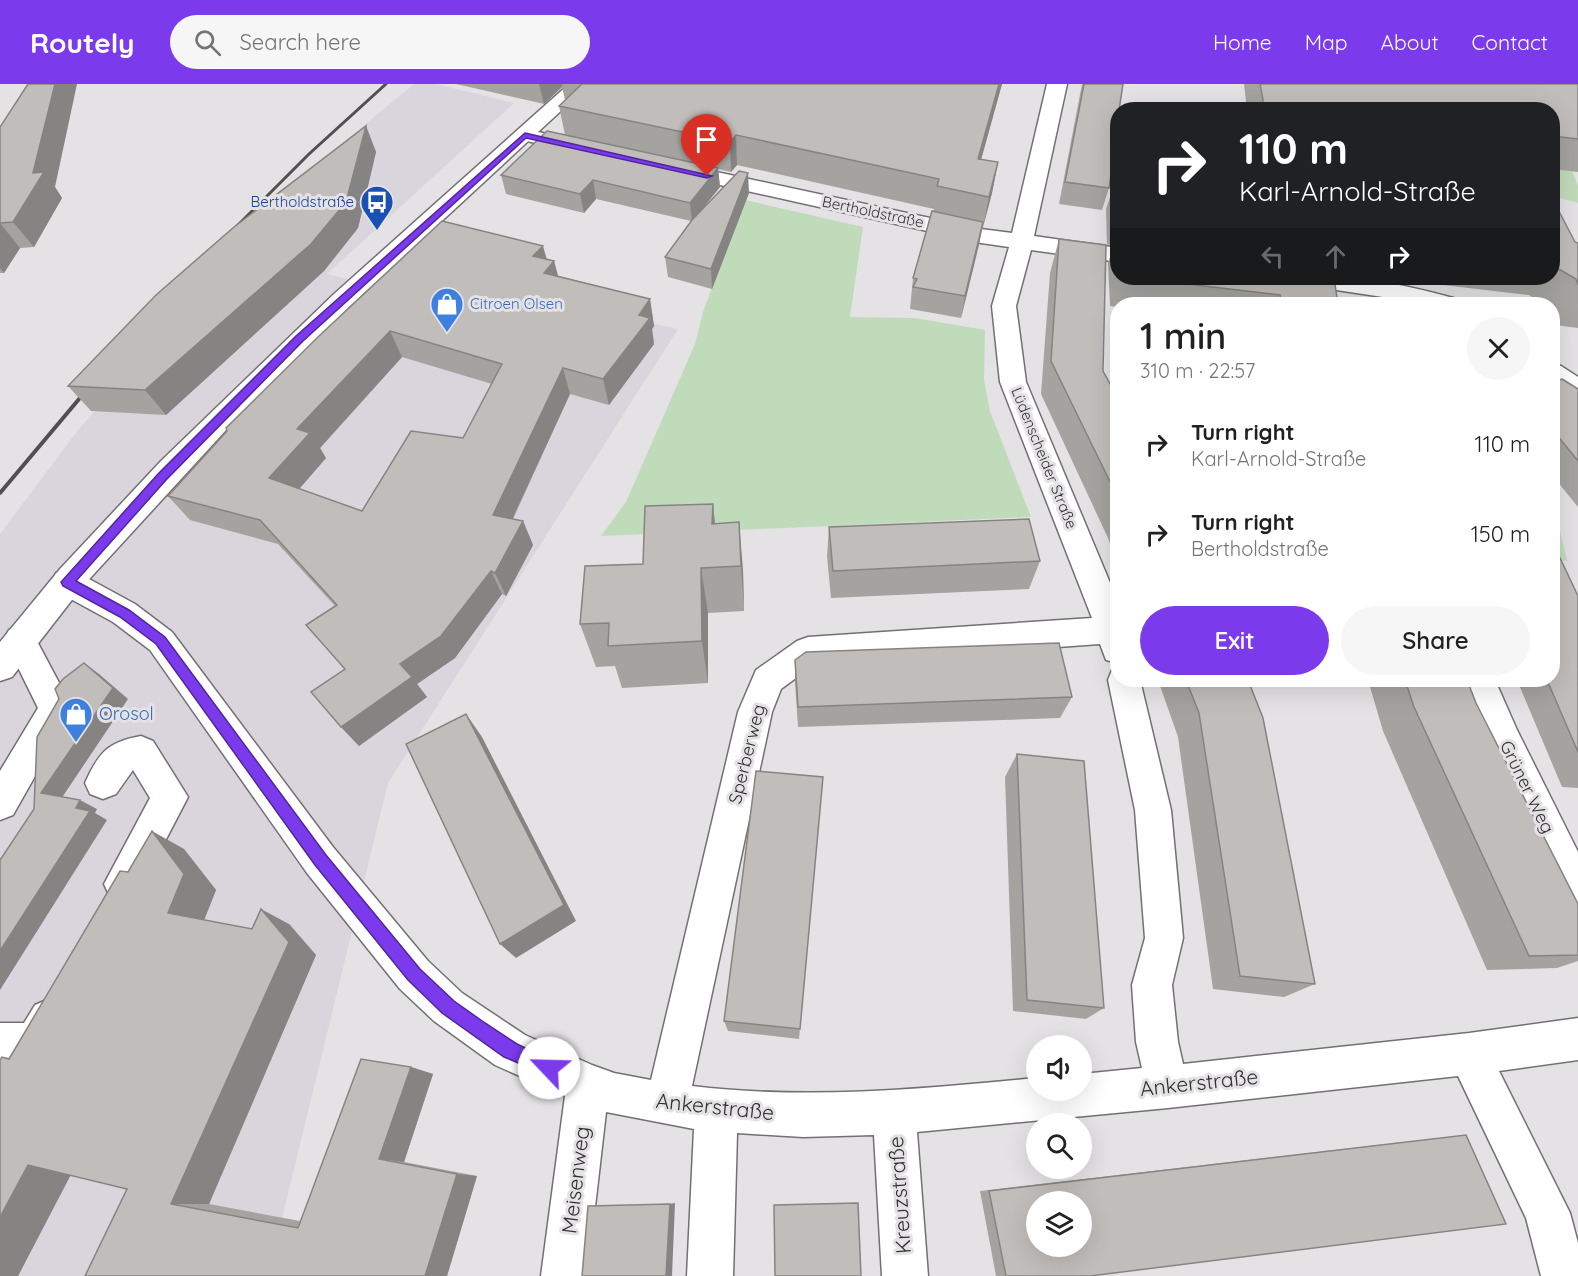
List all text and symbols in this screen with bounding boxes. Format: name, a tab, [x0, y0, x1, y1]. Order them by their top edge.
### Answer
search box	[170, 15, 590, 69]
text: Routely	[30, 25, 134, 60]
icon: search	[191, 26, 224, 59]
text: Search here	[239, 28, 361, 56]
text: Home	[1213, 29, 1272, 55]
text: Map	[1305, 29, 1348, 55]
text: About	[1381, 29, 1439, 55]
text: Contact	[1472, 29, 1548, 55]
pin	[681, 114, 732, 176]
text: 110 m	[1239, 122, 1348, 175]
icon: arrive	[690, 123, 723, 156]
icon: right	[1140, 126, 1218, 204]
text: Karl-Arnold-Straße	[1239, 174, 1476, 208]
bus stop icon: Bertholdstraße	[359, 184, 395, 231]
street label: Bertholdstraße	[821, 191, 926, 232]
place label: Bertholdstraße	[251, 192, 354, 211]
icon: left	[1256, 240, 1289, 273]
icon: ahead	[1319, 240, 1352, 273]
icon: right	[1382, 240, 1415, 273]
shop icon: Citroen Olsen	[429, 286, 465, 333]
place label: Citroen Olsen	[470, 294, 563, 313]
text: 1 min	[1140, 313, 1226, 358]
button: close	[1467, 317, 1530, 380]
text: 310 m · 22:57	[1140, 358, 1255, 383]
street label: Lüdenscheider Straße	[1007, 384, 1082, 531]
text: Turn right	[1191, 418, 1295, 446]
icon: right	[1140, 428, 1173, 461]
text: 110 m	[1475, 430, 1530, 458]
text: Karl-Arnold-Straße	[1191, 446, 1366, 471]
text: Turn right	[1191, 508, 1295, 536]
icon: right	[1140, 518, 1173, 551]
text: 150 m	[1471, 520, 1530, 548]
text: Bertholdstraße	[1191, 536, 1329, 561]
button: Exit	[1140, 606, 1329, 675]
button: Share	[1341, 606, 1530, 675]
shop icon: Orosol	[58, 696, 94, 743]
place label: Orosol	[99, 702, 154, 725]
street label: Sperberweg	[723, 702, 770, 806]
street label: Grüner Weg	[1495, 737, 1560, 837]
map controls	[1026, 1035, 1092, 1257]
button: sound	[1026, 1035, 1092, 1101]
position arrow	[517, 1036, 581, 1100]
street label: Ankerstraße	[1139, 1063, 1259, 1101]
street label: Ankerstraße	[655, 1087, 775, 1125]
button: search	[1026, 1113, 1092, 1179]
street label: Meisenweg	[556, 1125, 595, 1235]
street label: Kreuzstraße	[882, 1135, 916, 1255]
button: layers	[1026, 1191, 1092, 1257]

